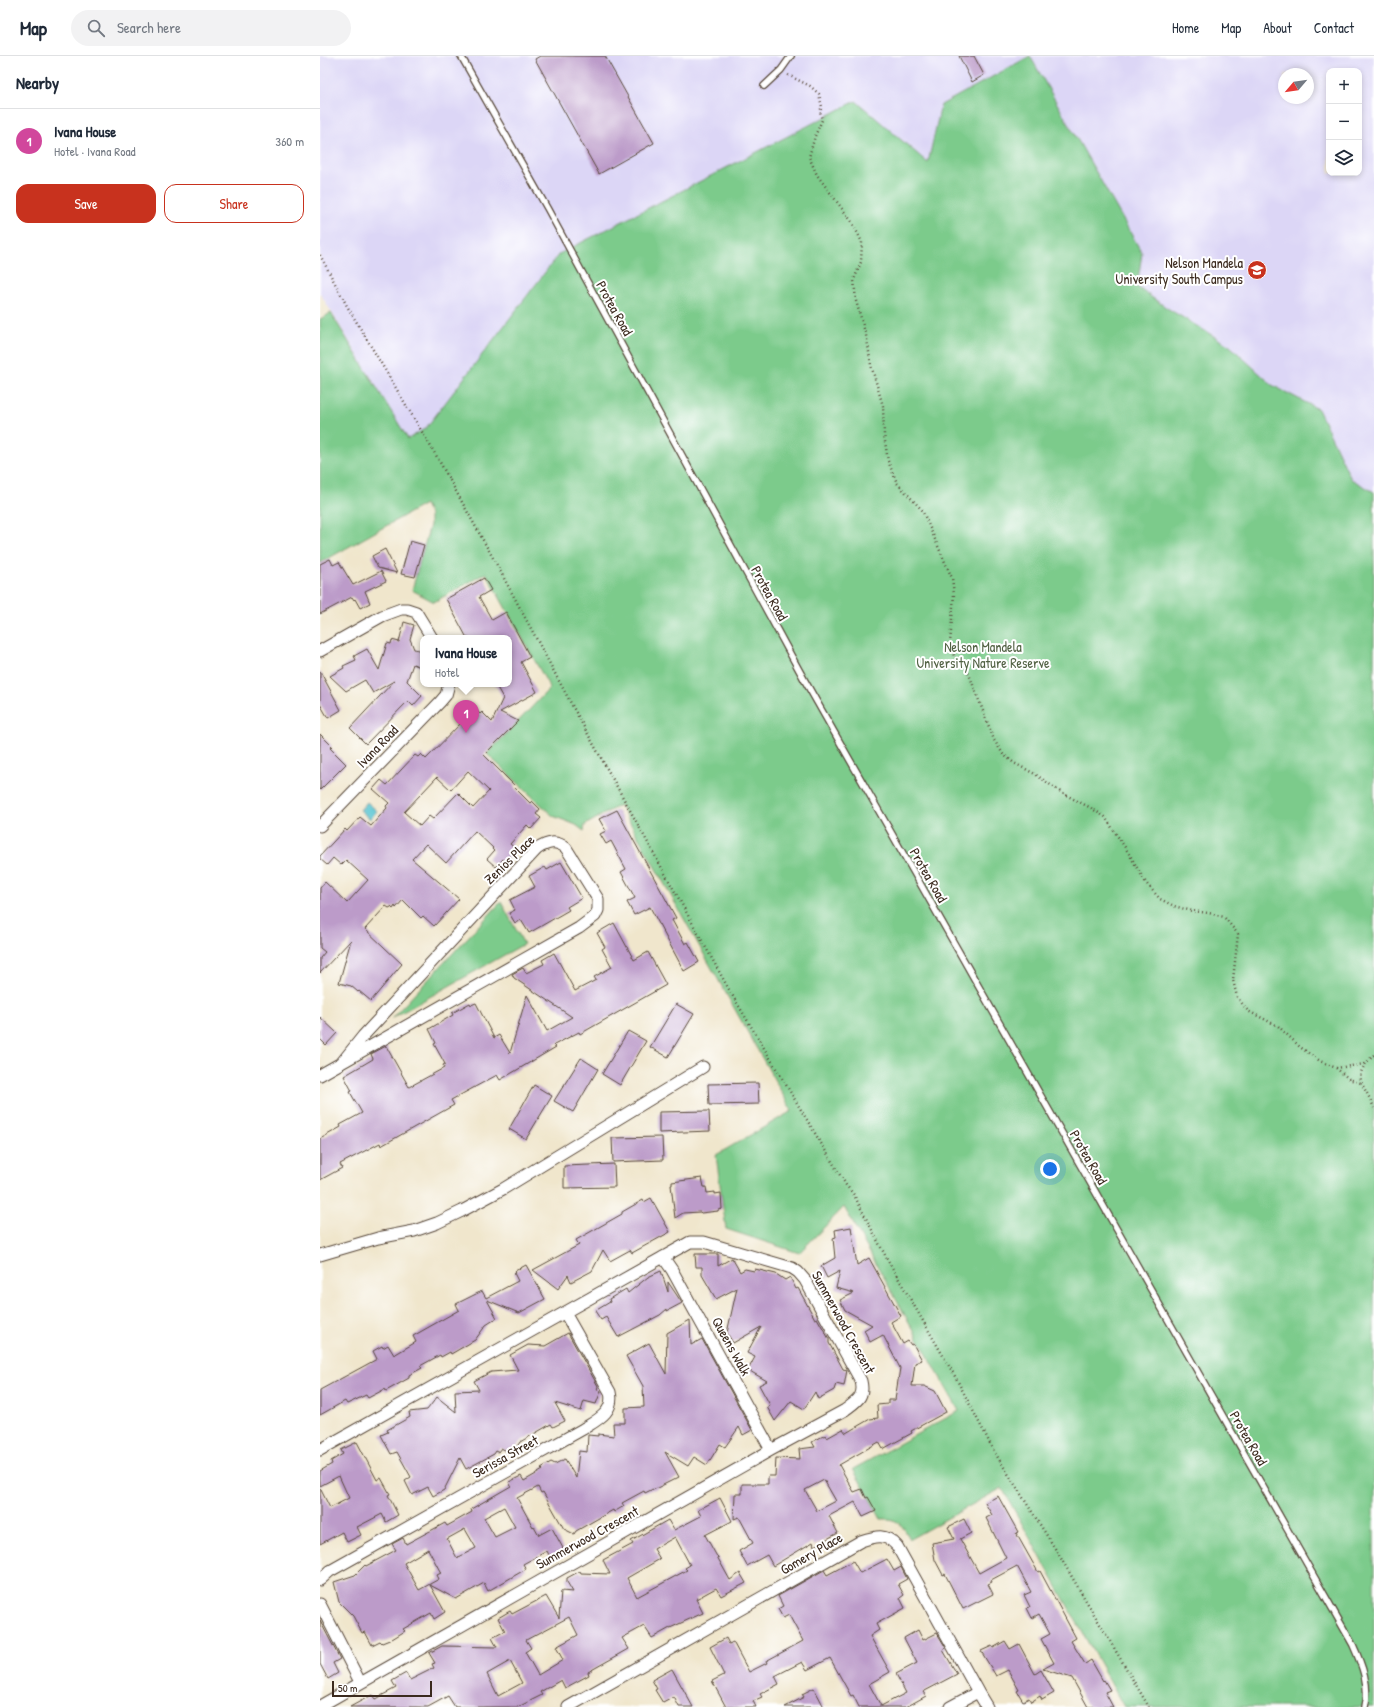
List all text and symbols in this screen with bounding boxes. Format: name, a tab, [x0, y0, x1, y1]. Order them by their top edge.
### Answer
search box	[71, 10, 351, 46]
text: Map	[20, 15, 47, 41]
icon: search	[85, 17, 107, 39]
text: Search here	[117, 17, 181, 38]
text: Home	[1172, 18, 1199, 37]
text: Map	[1221, 18, 1241, 37]
text: About	[1263, 18, 1292, 37]
text: Contact	[1314, 18, 1354, 37]
north arrow	[1278, 68, 1314, 104]
map controls	[1326, 68, 1362, 176]
button: +	[1326, 68, 1362, 104]
text: Nearby	[16, 71, 59, 94]
button: −	[1326, 104, 1362, 140]
text: Ivana House	[54, 121, 116, 142]
text: 1	[27, 132, 31, 150]
text: 360 m	[275, 132, 304, 150]
button: layers	[1326, 140, 1362, 176]
text: Hotel · Ivana Road	[54, 142, 136, 160]
button: Save	[16, 184, 156, 223]
button: Share	[164, 184, 304, 223]
place label: Nelson Mandela University South Campus	[1116, 253, 1244, 289]
school or university icon: Nelson Mandela University South Campus	[1246, 259, 1268, 281]
street label: Protea Road	[592, 277, 638, 339]
street label: Protea Road	[747, 562, 793, 624]
popup	[420, 635, 512, 687]
park label: Nelson Mandela University Nature Reserve	[916, 637, 1050, 673]
text: Ivana House	[435, 642, 497, 663]
text: Hotel	[435, 663, 459, 681]
pin: 1	[453, 700, 479, 733]
street label: Ivana Road	[352, 720, 402, 771]
street label: Zenios Place	[480, 830, 539, 888]
street label: Protea Road	[906, 844, 952, 906]
street label: Protea Road	[1066, 1126, 1112, 1188]
your location	[1040, 1159, 1060, 1179]
street label: Summerwood Crescent	[808, 1267, 880, 1377]
street label: Queens Walk	[708, 1313, 756, 1379]
street label: Protea Road	[1226, 1407, 1272, 1469]
street label: Serissa Street	[469, 1430, 542, 1482]
street label: Summerwood Crescent	[532, 1501, 642, 1573]
street label: Gomery Place	[776, 1527, 846, 1579]
scale bar	[332, 1679, 432, 1698]
text: 50 m	[338, 1681, 358, 1695]

